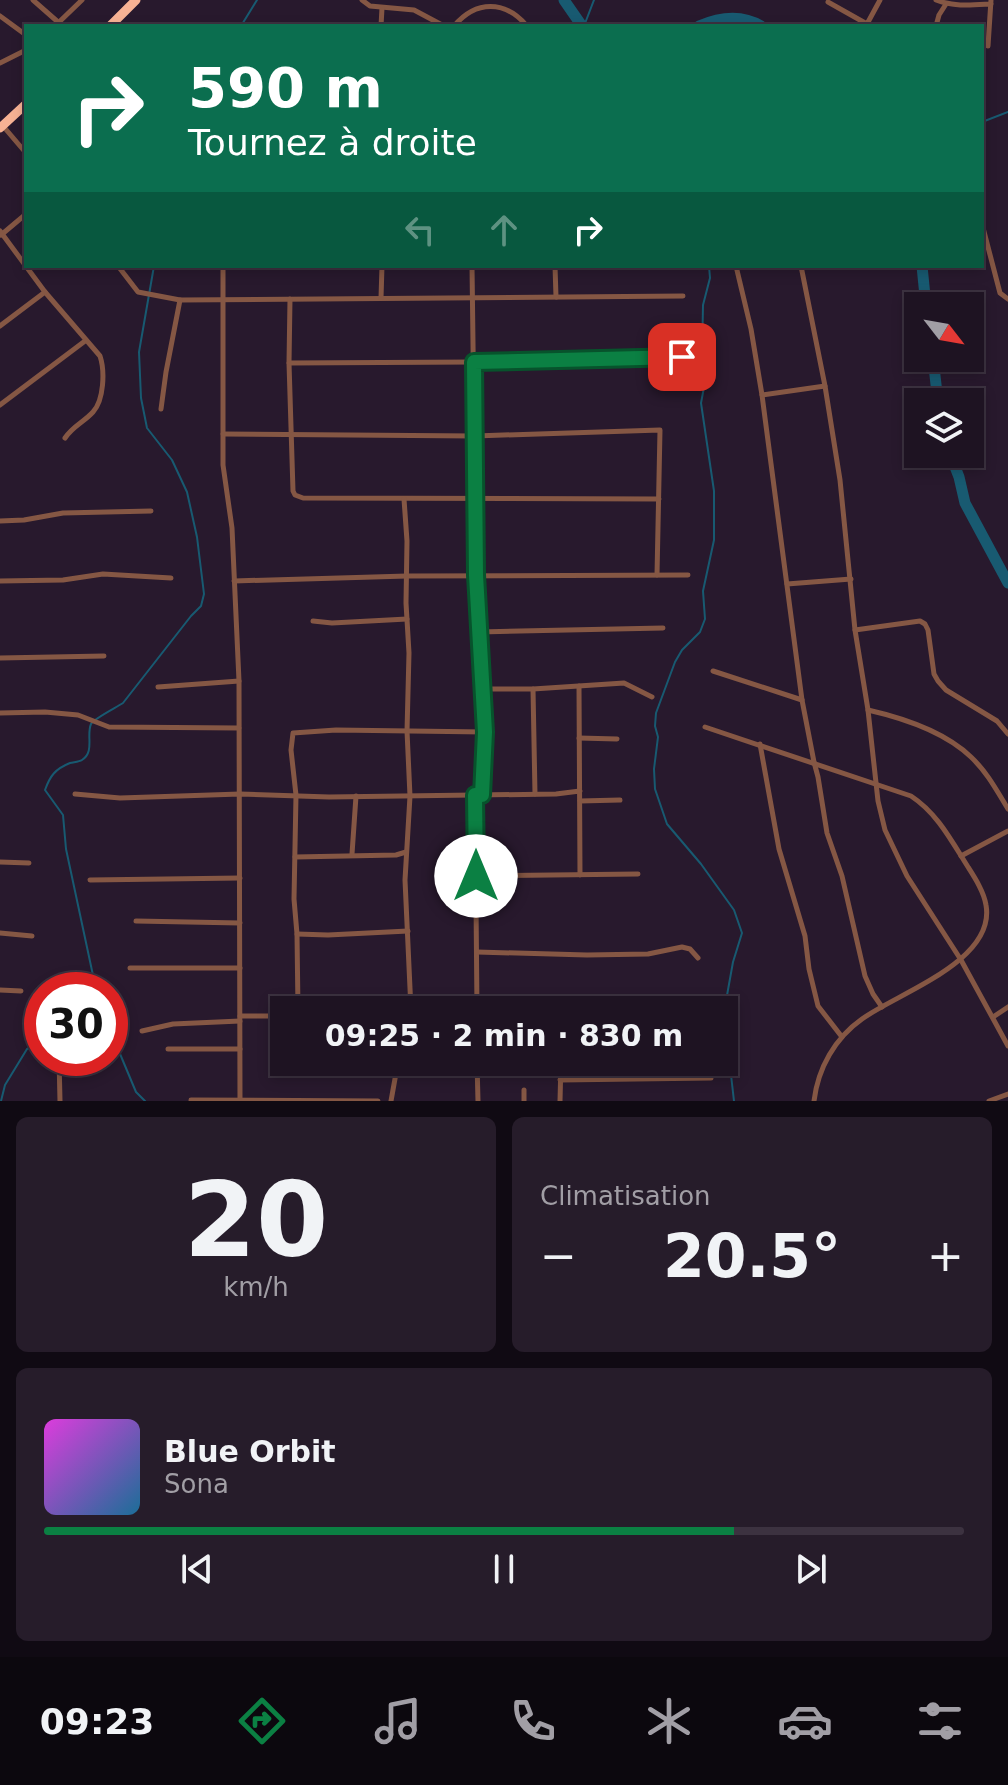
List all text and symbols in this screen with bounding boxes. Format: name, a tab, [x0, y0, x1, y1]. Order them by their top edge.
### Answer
text: 590 m	[188, 55, 383, 120]
icon: right	[56, 56, 160, 160]
text: Tournez à droite	[188, 122, 477, 163]
icon: left	[398, 208, 442, 252]
icon: ahead	[482, 208, 526, 252]
icon: right	[566, 208, 610, 252]
north arrow	[904, 292, 984, 372]
map controls	[904, 292, 984, 468]
pin	[648, 323, 716, 391]
icon: arrive	[660, 335, 704, 379]
button: layers	[904, 388, 984, 468]
position arrow	[434, 834, 518, 918]
speed limit sign: 30	[24, 972, 128, 1076]
text: 09:25 · 2 min · 830 m	[325, 1018, 683, 1053]
text: 20	[184, 1159, 328, 1281]
text: Climatisation	[540, 1181, 711, 1211]
text: 20.5°	[663, 1221, 841, 1291]
text: −	[540, 1230, 577, 1281]
text: +	[927, 1230, 964, 1281]
text: km/h	[223, 1272, 289, 1302]
text: Blue Orbit	[164, 1434, 336, 1469]
text: Sona	[164, 1469, 229, 1499]
icon: previous	[175, 1547, 219, 1591]
icon: pause	[482, 1547, 526, 1591]
icon: next	[789, 1547, 833, 1591]
icon: directions	[234, 1693, 290, 1749]
icon: music	[370, 1693, 426, 1749]
icon: phone	[505, 1693, 561, 1749]
icon: climate	[641, 1693, 697, 1749]
icon: car	[777, 1693, 833, 1749]
icon: filters	[912, 1693, 968, 1749]
text: 09:23	[40, 1701, 154, 1742]

